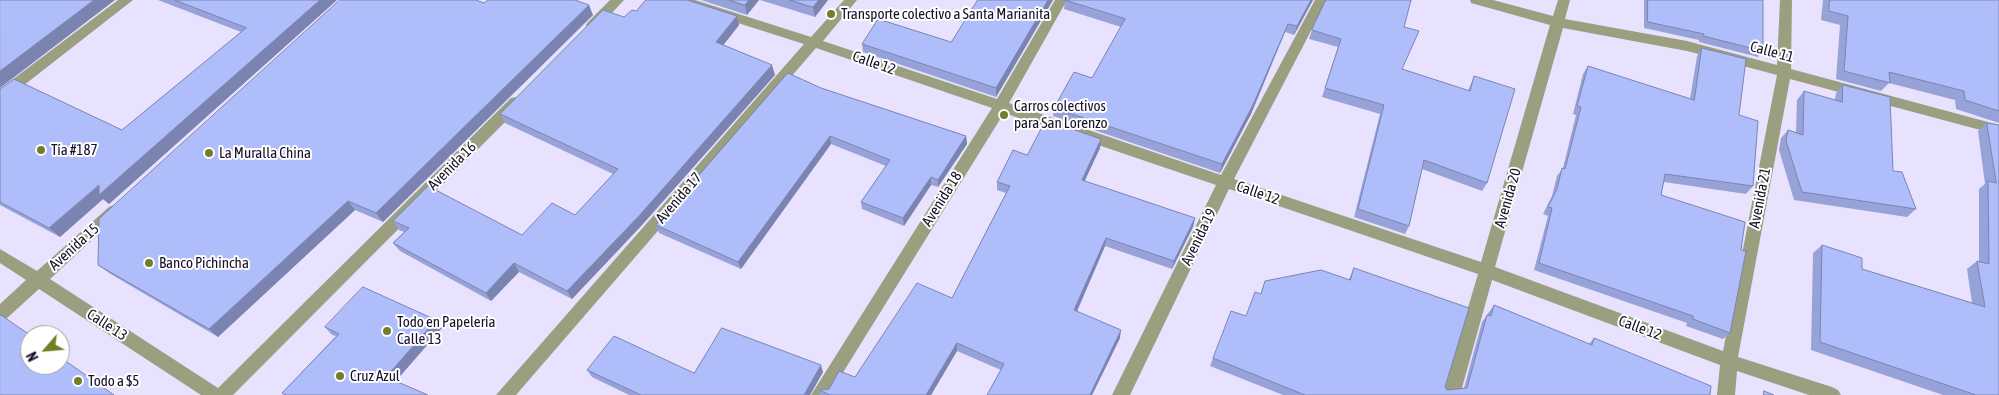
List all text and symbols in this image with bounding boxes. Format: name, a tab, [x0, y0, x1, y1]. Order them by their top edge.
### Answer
place label: Transporte colectivo a Santa Marianita	[841, 5, 1050, 23]
marker: Transporte colectivo a Santa Marianita	[825, 8, 837, 20]
street label: Calle 11	[1748, 38, 1796, 66]
street label: Calle 12	[850, 47, 898, 79]
place label: Carros colectivos para San Lorenzo	[1014, 97, 1108, 132]
marker: Carros colectivos para San Lorenzo	[998, 109, 1010, 121]
street label: Avenida 16	[424, 138, 480, 194]
place label: Tía #187	[51, 141, 98, 159]
marker: Tía #187	[35, 144, 47, 156]
place label: La Muralla China	[219, 144, 311, 162]
marker: La Muralla China	[203, 147, 215, 159]
street label: Avenida 20	[1491, 166, 1525, 230]
street label: Avenida 21	[1745, 166, 1775, 230]
street label: Avenida 18	[918, 168, 966, 230]
street label: Avenida 17	[652, 169, 706, 227]
street label: Calle 12	[1234, 177, 1282, 209]
street label: Avenida 19	[1178, 206, 1220, 268]
street label: Avenida 15	[45, 220, 103, 274]
place label: Banco Pichincha	[159, 254, 249, 272]
marker: Banco Pichincha	[143, 257, 155, 269]
street label: Calle 13	[83, 305, 131, 345]
street label: Calle 12	[1616, 312, 1664, 344]
place label: Todo en Papelería Calle 13	[397, 313, 496, 348]
north arrow	[20, 325, 70, 375]
marker: Todo en Papelería Calle 13	[381, 325, 393, 337]
text: N	[24, 349, 42, 364]
place label: Cruz Azul	[350, 367, 400, 385]
marker: Cruz Azul	[334, 370, 346, 382]
place label: Todo a $5	[88, 372, 139, 390]
marker: Todo a $5	[72, 375, 84, 387]

